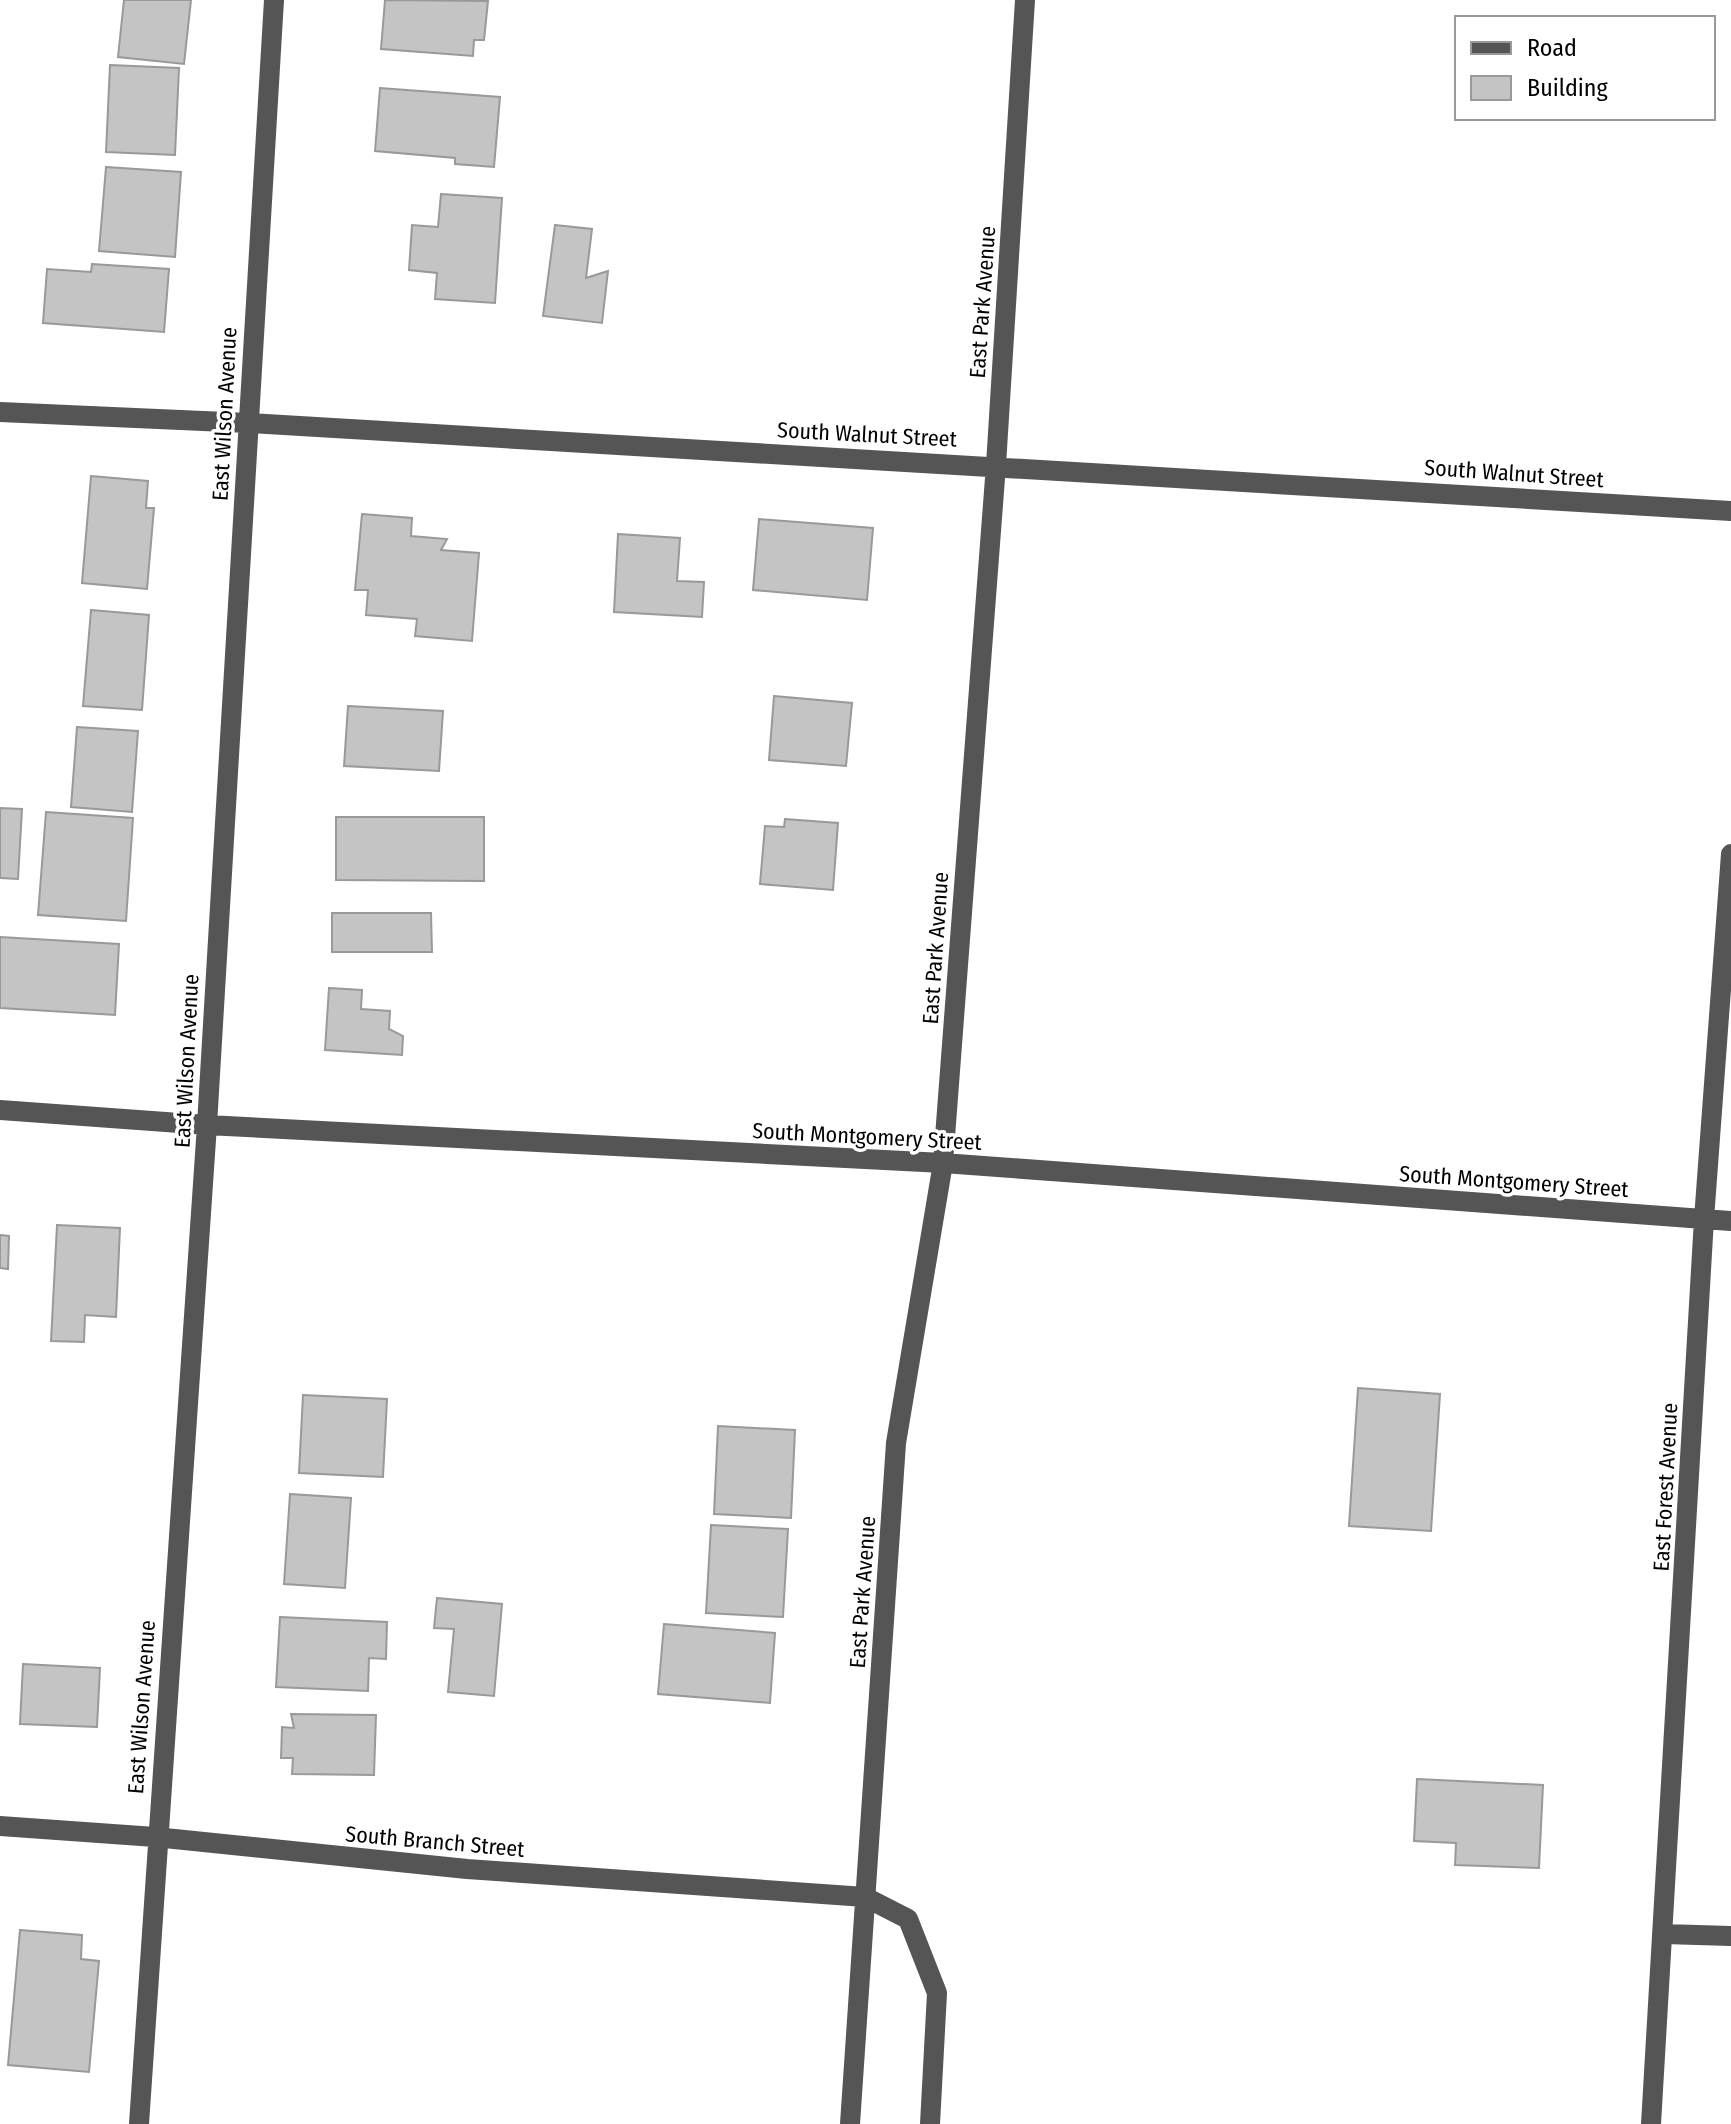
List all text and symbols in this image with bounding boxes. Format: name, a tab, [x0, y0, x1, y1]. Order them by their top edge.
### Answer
legend	[1455, 16, 1715, 120]
text: Road	[1527, 34, 1577, 62]
text: Building	[1527, 74, 1609, 102]
street label: East Park Avenue	[964, 225, 1001, 379]
street label: East Wilson Avenue	[206, 326, 243, 502]
street label: South Walnut Street	[777, 416, 958, 453]
street label: South Walnut Street	[1423, 454, 1605, 493]
street label: East Park Avenue	[917, 871, 954, 1025]
street label: East Wilson Avenue	[168, 973, 205, 1149]
street label: South Montgomery Street	[752, 1117, 983, 1156]
street label: South Montgomery Street	[1398, 1160, 1630, 1203]
street label: East Forest Avenue	[1648, 1402, 1683, 1572]
street label: East Park Avenue	[844, 1515, 881, 1669]
street label: East Wilson Avenue	[122, 1619, 161, 1795]
street label: South Branch Street	[344, 1820, 526, 1863]

